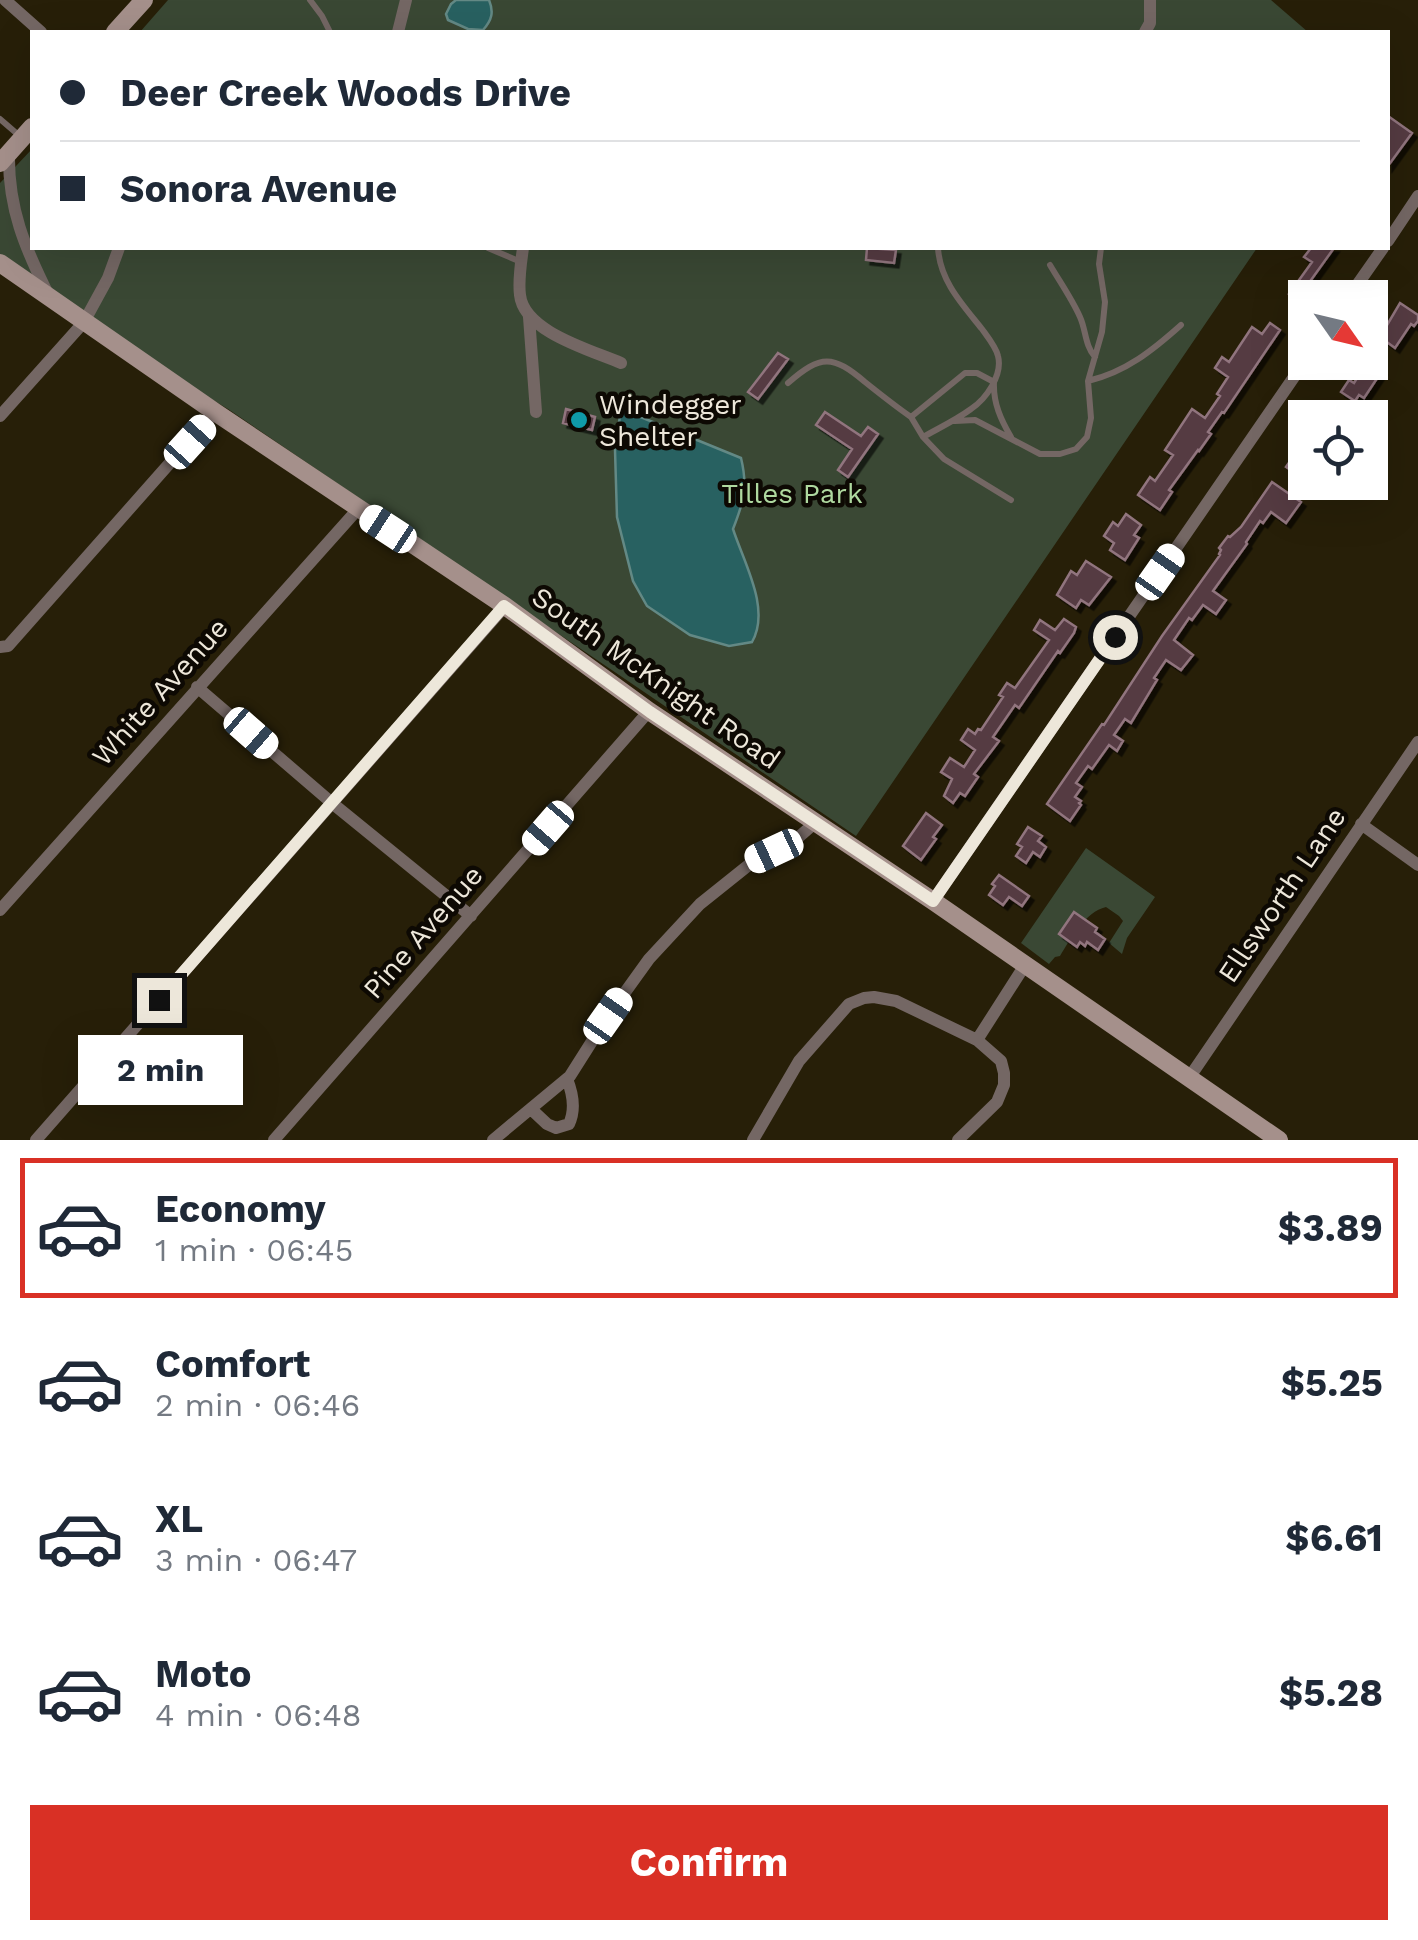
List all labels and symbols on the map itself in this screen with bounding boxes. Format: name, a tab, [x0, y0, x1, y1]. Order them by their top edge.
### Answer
north arrow	[1288, 280, 1388, 380]
place label: Windegger Shelter	[599, 388, 742, 453]
marker: Windegger Shelter	[568, 409, 590, 431]
car	[159, 410, 221, 474]
park label: Tilles Park	[721, 477, 863, 510]
car	[355, 500, 421, 558]
car	[1131, 539, 1189, 605]
street label: South McKnight Road	[526, 580, 786, 776]
street label: White Avenue	[85, 611, 235, 773]
route start	[1093, 615, 1138, 660]
car	[219, 702, 283, 764]
car	[517, 796, 579, 860]
street label: Ellsworth Lane	[1211, 801, 1353, 989]
car	[740, 825, 808, 877]
street label: Pine Avenue	[356, 859, 490, 1005]
route end	[137, 978, 182, 1023]
car	[579, 983, 637, 1049]
callout: 2 min	[76, 1035, 242, 1105]

